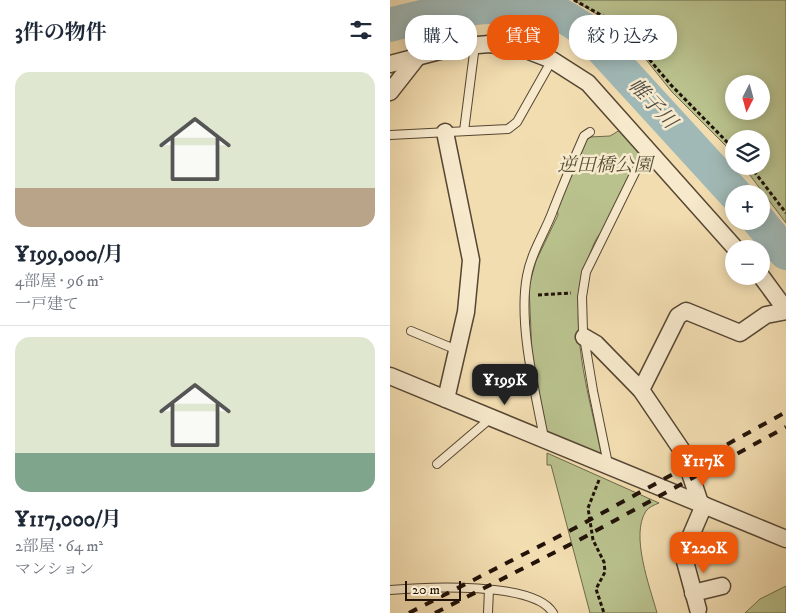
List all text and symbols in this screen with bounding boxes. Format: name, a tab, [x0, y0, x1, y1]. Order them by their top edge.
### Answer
chip: 購入	[405, 15, 477, 60]
chip: 賃貸	[487, 15, 559, 60]
chip: 絞り込み	[569, 15, 677, 60]
icon: filters	[347, 16, 375, 44]
text: 3件の物件	[15, 20, 107, 46]
water label: 帷子川	[622, 74, 683, 136]
north arrow	[725, 75, 770, 120]
map controls	[725, 75, 770, 285]
icon: home	[150, 104, 240, 194]
button: layers	[725, 130, 770, 175]
park label: 逆田橋公園	[557, 154, 655, 177]
button: +	[725, 185, 770, 230]
button: −	[725, 240, 770, 285]
text: ¥199,000/月	[15, 242, 124, 268]
text: 4部屋 · 96 m²	[15, 271, 103, 291]
text: 一戸建て	[15, 294, 79, 314]
pin: ¥199K	[470, 364, 540, 406]
icon: home	[150, 370, 240, 460]
text: ¥199K	[483, 370, 527, 390]
pin: ¥117K	[668, 444, 738, 487]
text: ¥117K	[682, 451, 724, 471]
text: ¥117,000/月	[15, 507, 122, 533]
pin: ¥220K	[669, 532, 739, 574]
text: 2部屋 · 64 m²	[15, 536, 103, 556]
text: ¥220K	[681, 538, 727, 558]
text: マンション	[15, 559, 94, 579]
scale bar	[405, 578, 461, 601]
text: 20 m	[412, 581, 440, 599]

